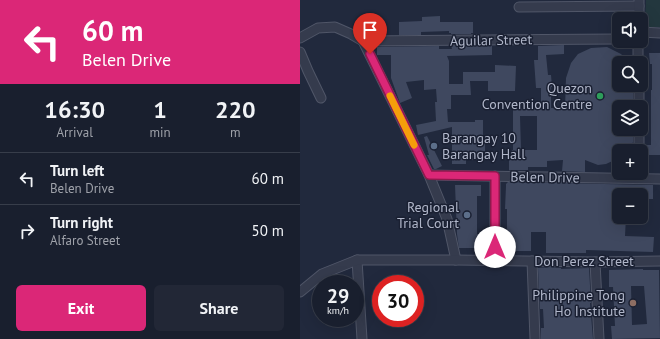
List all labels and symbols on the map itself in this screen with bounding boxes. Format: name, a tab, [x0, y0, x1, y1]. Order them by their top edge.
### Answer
pin	[353, 13, 387, 54]
street label: Aguilar Street	[450, 30, 532, 50]
place label: Quezon Convention Centre	[482, 79, 592, 113]
marker: Quezon Convention Centre	[595, 91, 605, 101]
place label: Barangay 10 Barangay Hall	[442, 129, 525, 163]
marker: Barangay 10 Barangay Hall	[429, 141, 439, 151]
street label: Belen Drive	[510, 167, 580, 187]
place label: Regional Trial Court	[397, 198, 459, 232]
marker: Regional Trial Court	[462, 210, 472, 220]
position arrow	[474, 226, 516, 268]
street label: Don Perez Street	[534, 252, 634, 270]
speed limit sign: 30	[372, 275, 424, 327]
place label: Philippine Tong Ho Institute	[532, 286, 625, 320]
marker: Philippine Tong Ho Institute	[628, 298, 638, 308]

